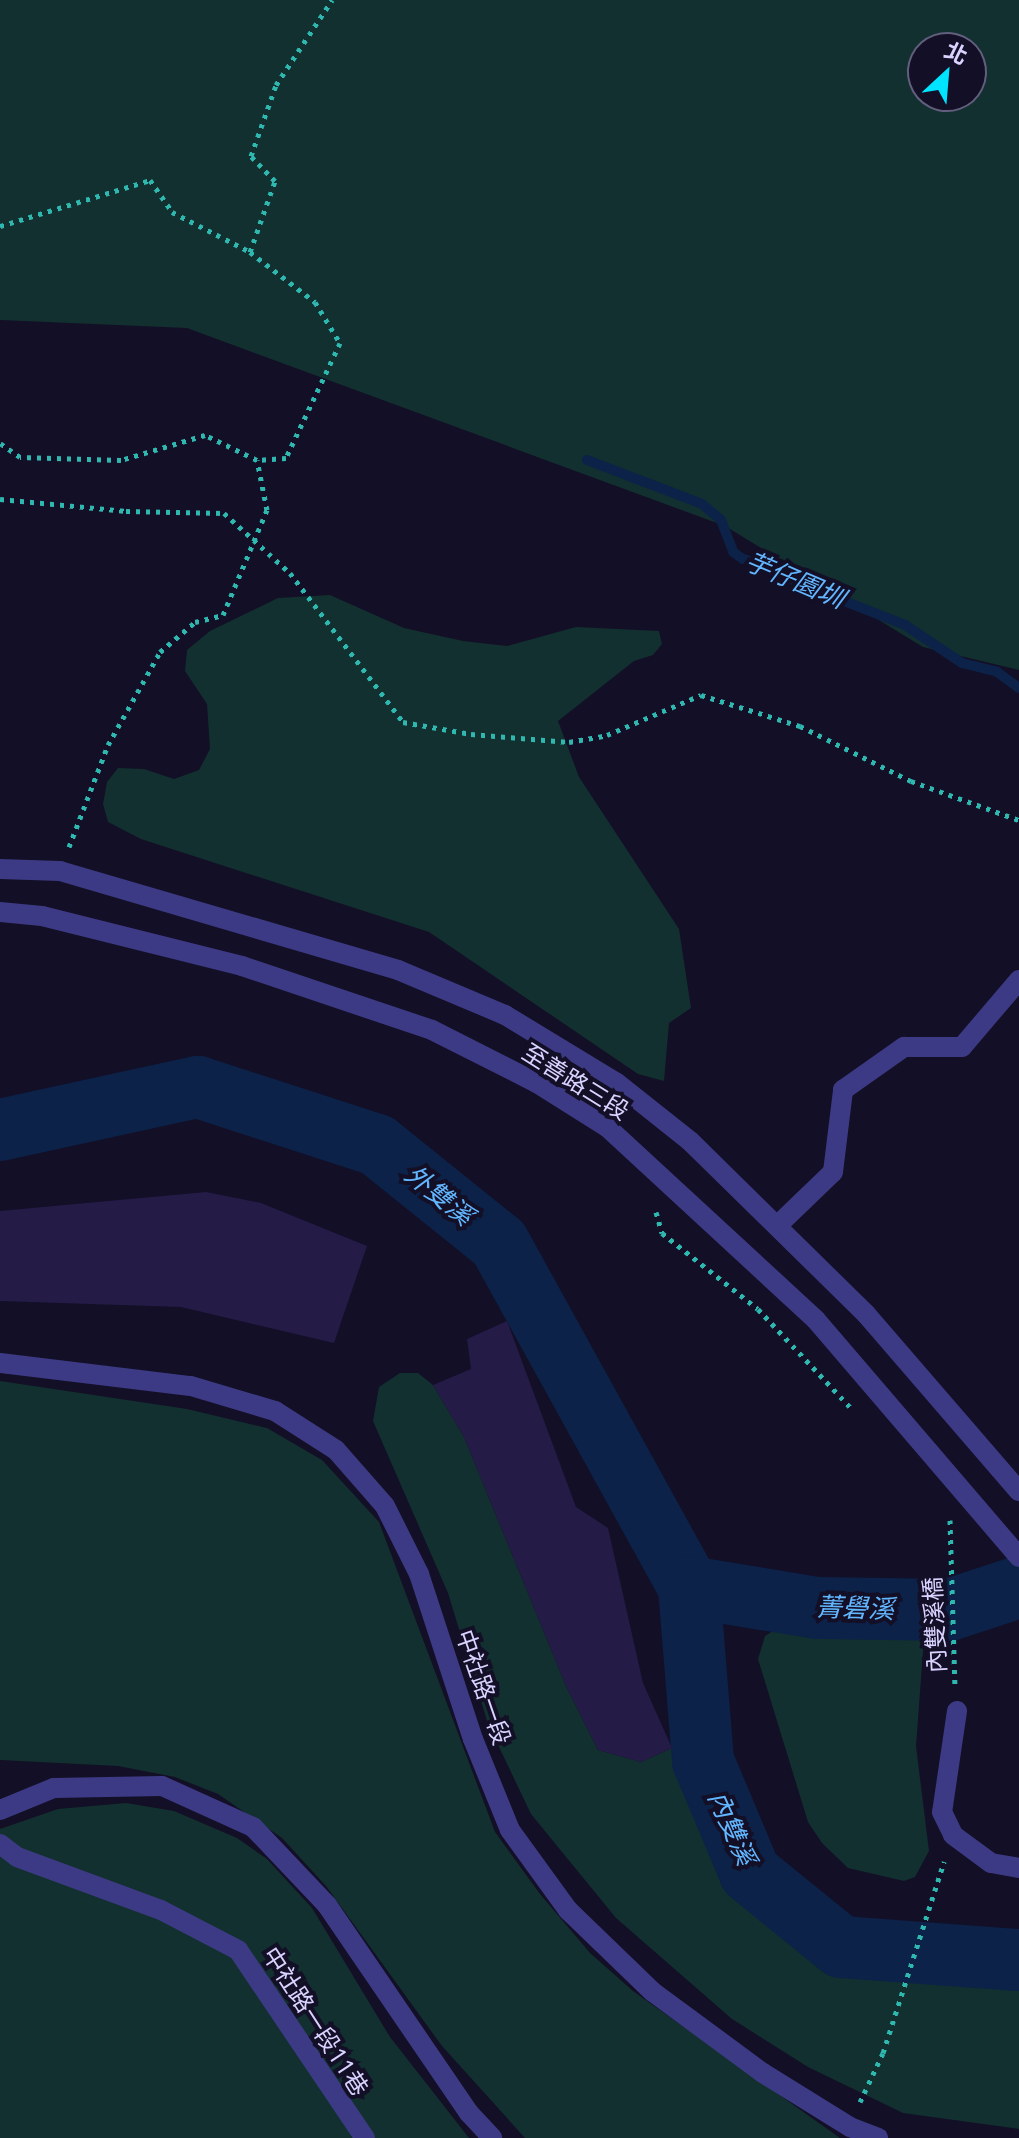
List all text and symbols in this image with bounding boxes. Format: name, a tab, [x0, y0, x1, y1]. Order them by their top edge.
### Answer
north arrow	[907, 32, 987, 112]
text: 北	[940, 34, 973, 71]
water label: 芋仔園圳	[741, 545, 849, 615]
street label: 至善路三段	[517, 1037, 635, 1125]
water label: 外雙溪	[399, 1158, 479, 1232]
street label: 內雙溪橋	[917, 1576, 951, 1674]
water label: 菁礐溪	[815, 1591, 895, 1625]
street label: 中社路一段	[451, 1626, 517, 1748]
water label: 內雙溪	[702, 1786, 762, 1870]
street label: 中社路一段11巷	[257, 1941, 375, 2101]

